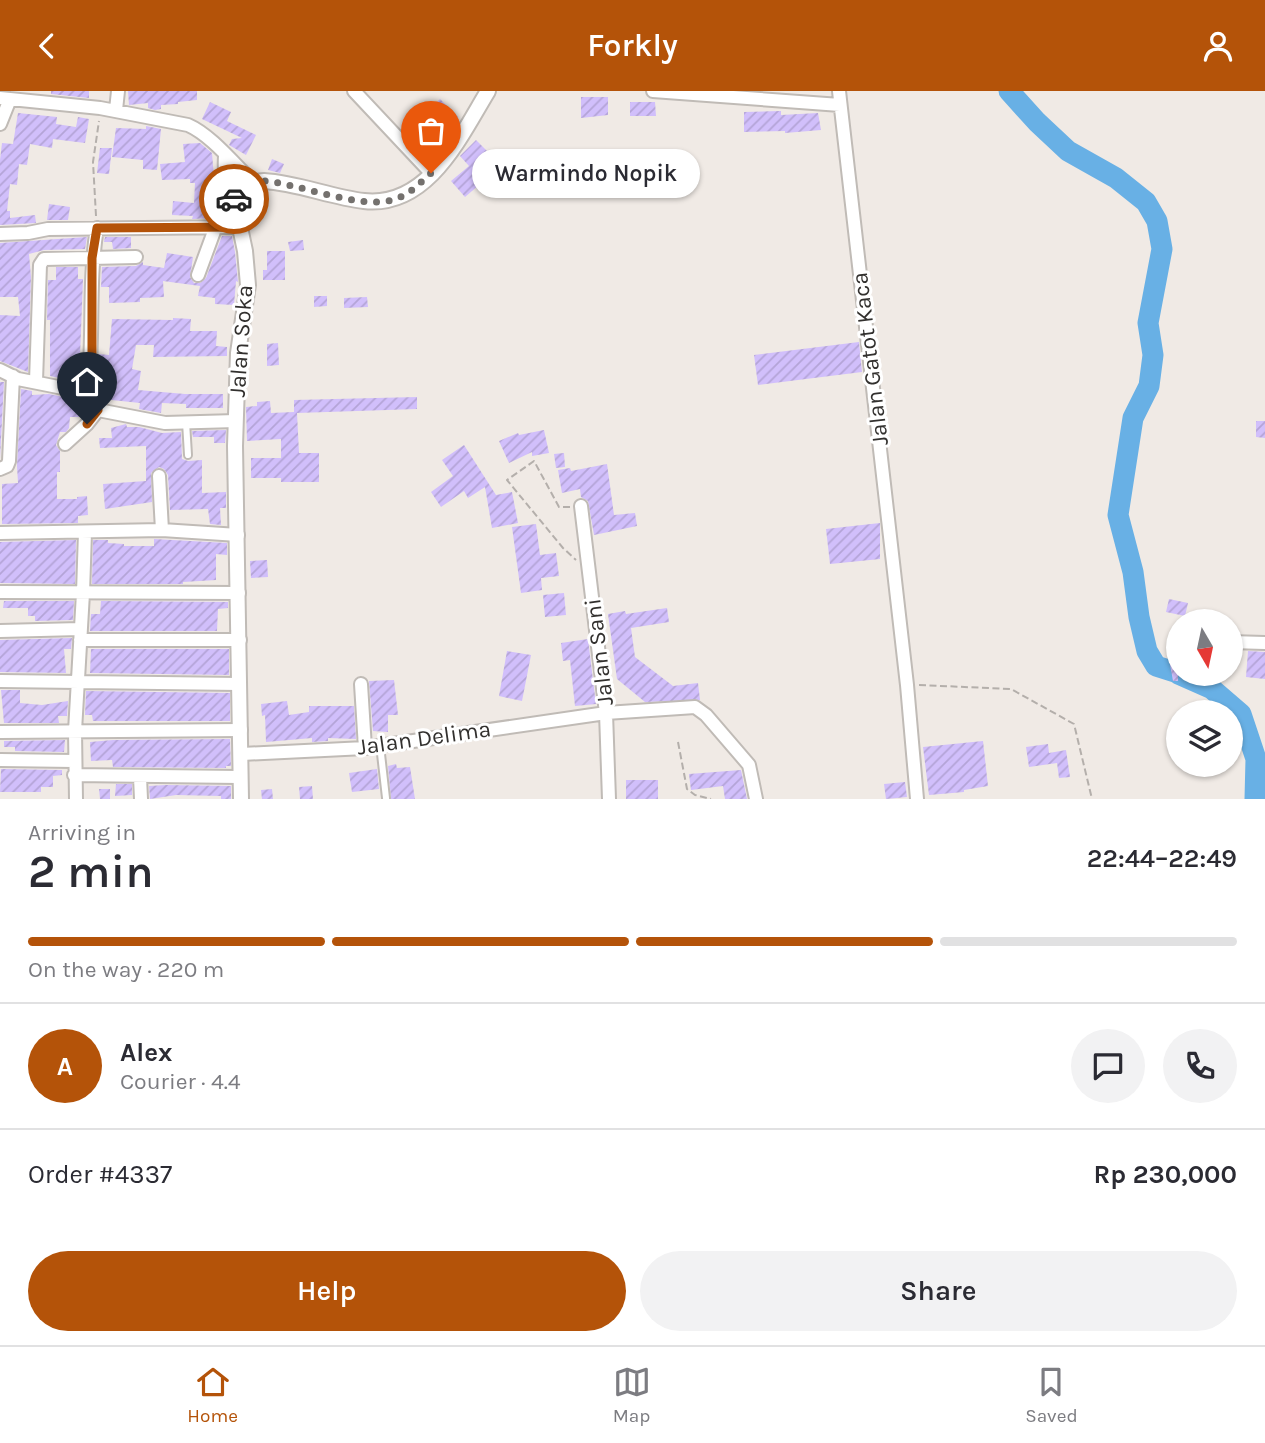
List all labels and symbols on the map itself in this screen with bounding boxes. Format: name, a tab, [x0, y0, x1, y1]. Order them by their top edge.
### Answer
pin	[401, 101, 461, 173]
callout: Warmindo Nopik	[473, 148, 700, 197]
courier	[199, 164, 269, 234]
street label: Jalan Gatot Kaca	[846, 271, 894, 447]
street label: Jalan Soka	[224, 284, 258, 398]
pin	[57, 352, 117, 424]
street label: Jalan Sani	[579, 597, 619, 707]
north arrow	[1166, 609, 1242, 686]
street label: Jalan Delima	[355, 715, 493, 761]

